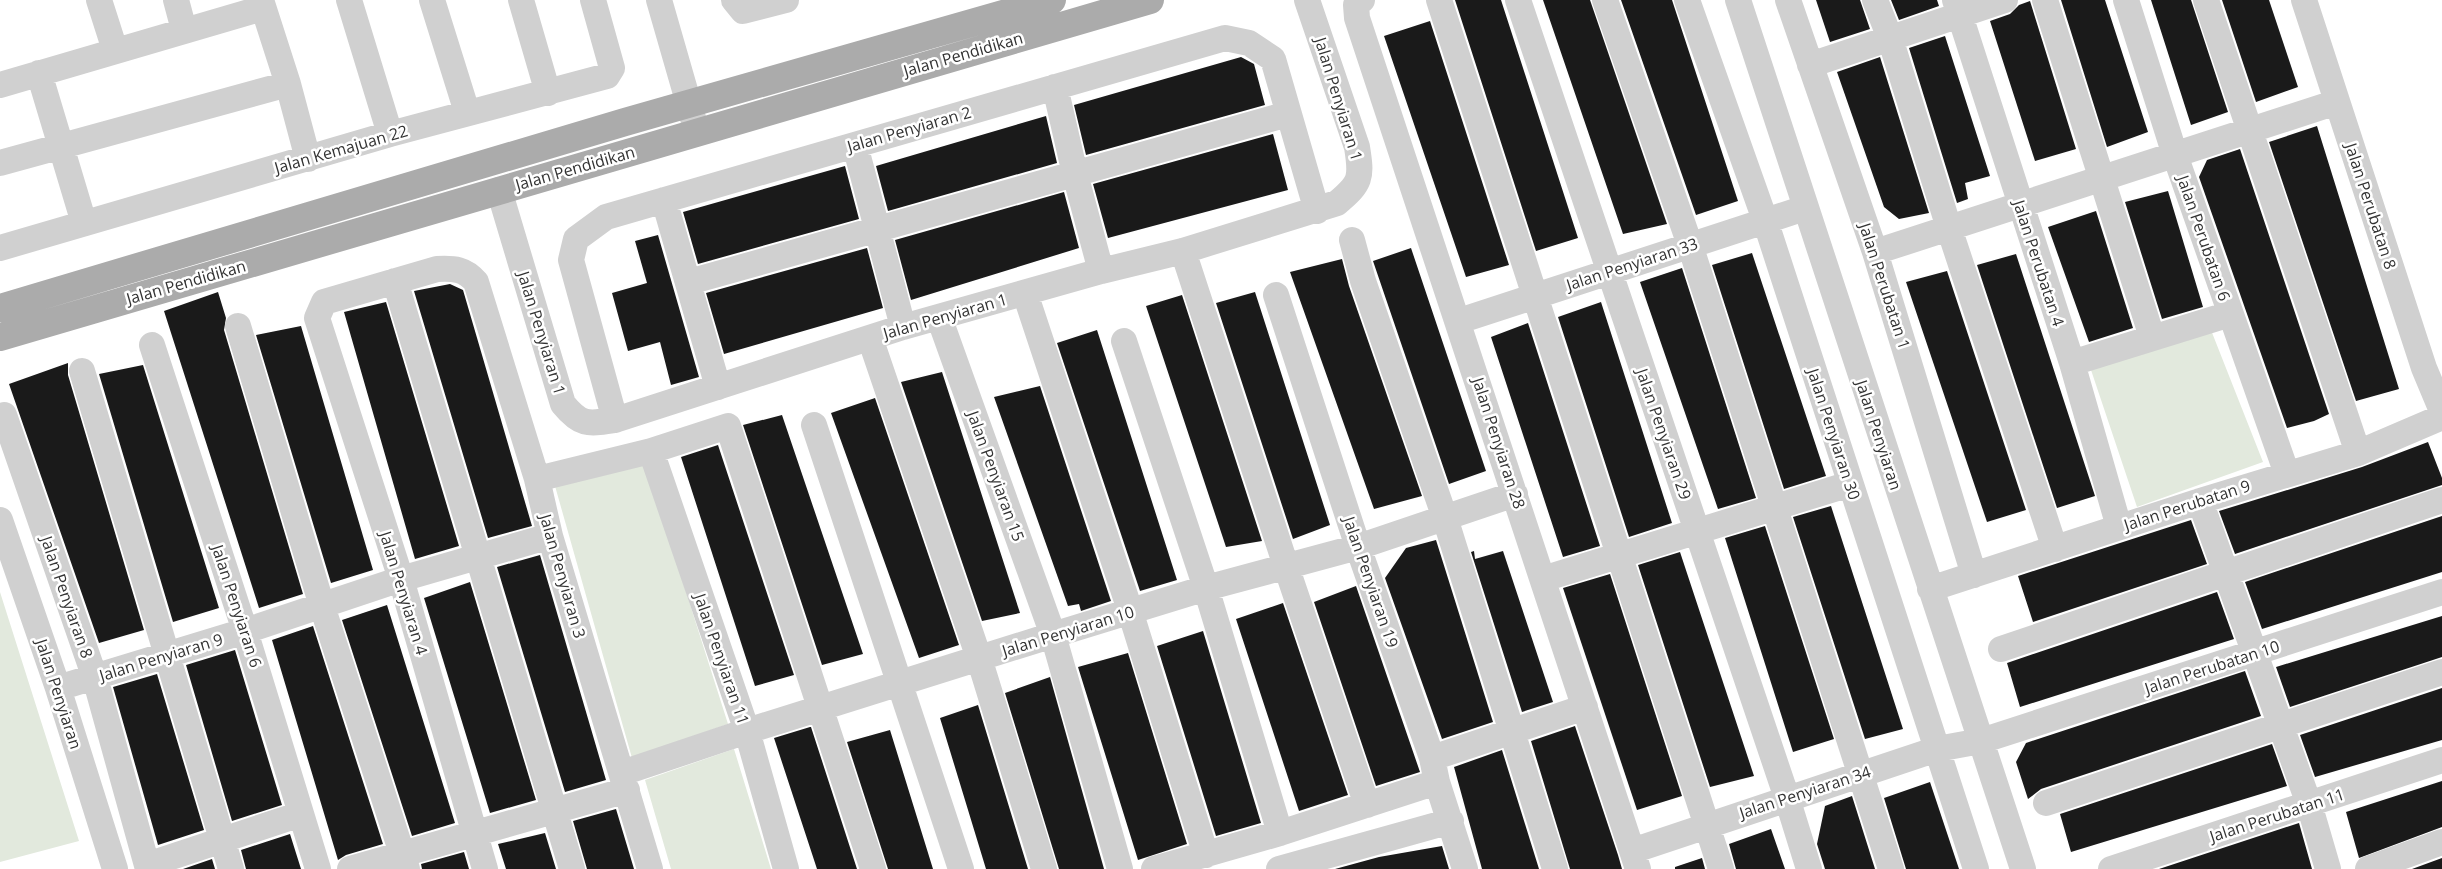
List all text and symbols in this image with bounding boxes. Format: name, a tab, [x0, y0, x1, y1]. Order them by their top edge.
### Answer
street label: Jalan Pendidikan	[899, 26, 1025, 82]
street label: Jalan Penyiaran 1	[1309, 33, 1368, 163]
street label: Jalan Penyiaran 2	[843, 101, 974, 158]
street label: Jalan Kemajuan 22	[270, 119, 410, 179]
street label: Jalan Perubatan 8	[2340, 138, 2402, 272]
street label: Jalan Pendidikan	[511, 140, 637, 196]
street label: Jalan Perubatan 6	[2172, 170, 2236, 304]
street label: Jalan Perubatan 4	[2008, 195, 2070, 329]
street label: Jalan Perubatan 1	[1854, 218, 1916, 352]
street label: Jalan Penyiaran 33	[1561, 232, 1701, 296]
street label: Jalan Pendidikan	[122, 254, 248, 310]
street label: Jalan Penyiaran 1	[512, 267, 571, 397]
street label: Jalan Penyiaran 1	[879, 288, 1010, 345]
street label: Jalan Penyiaran 30	[1802, 363, 1866, 503]
street label: Jalan Penyiaran 29	[1631, 364, 1697, 502]
street label: Jalan Penyiaran 28	[1467, 372, 1531, 512]
street label: Jalan Penyiaran	[1850, 375, 1907, 493]
street label: Jalan Penyiaran 15	[962, 406, 1030, 544]
street label: Jalan Perubatan 9	[2119, 474, 2253, 536]
street label: Jalan Penyiaran 3	[534, 510, 591, 641]
street label: Jalan Penyiaran 19	[1338, 512, 1404, 650]
street label: Jalan Penyiaran 4	[374, 527, 433, 657]
street label: Jalan Penyiaran 8	[35, 531, 98, 661]
street label: Jalan Penyiaran 6	[206, 540, 267, 670]
street label: Jalan Penyiaran 11	[689, 589, 755, 727]
street label: Jalan Penyiaran 10	[997, 600, 1137, 662]
street label: Jalan Penyiaran 9	[95, 628, 225, 687]
street label: Jalan Penyiaran	[30, 634, 87, 752]
street label: Jalan Perubatan 10	[2140, 635, 2282, 700]
street label: Jalan Penyiaran 34	[1734, 760, 1874, 824]
street label: Jalan Perubatan 11	[2205, 783, 2347, 848]

